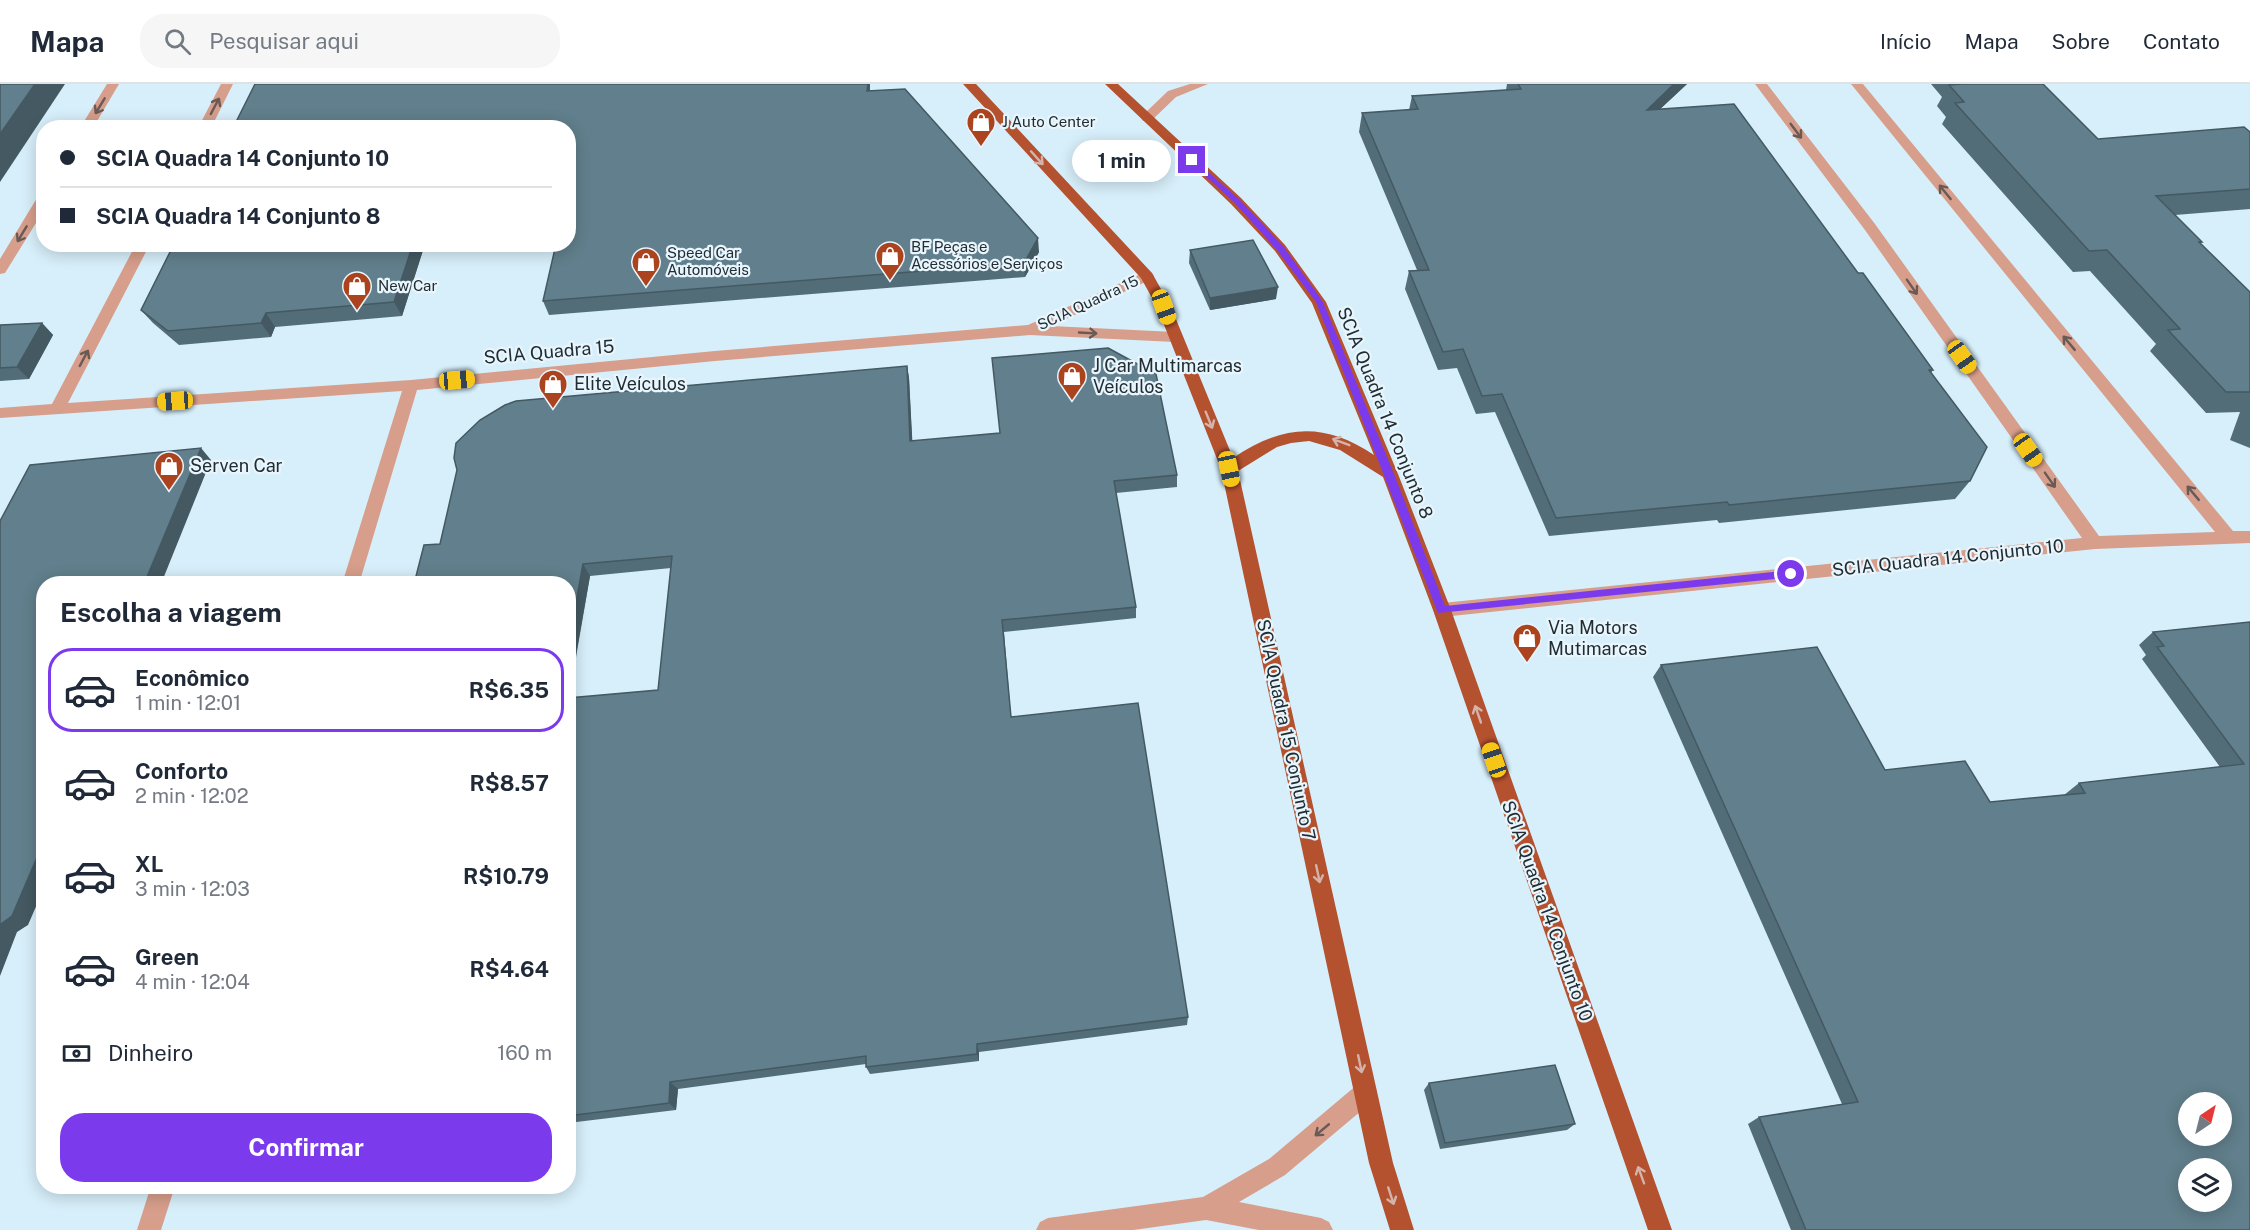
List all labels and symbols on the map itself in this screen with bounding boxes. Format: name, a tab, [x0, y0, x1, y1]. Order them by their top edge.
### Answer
one-way arrow	[93, 97, 105, 114]
one-way arrow	[210, 97, 222, 115]
shop icon: J Auto Center	[965, 106, 997, 148]
place label: J Auto Center	[1002, 113, 1096, 130]
one-way arrow	[1790, 122, 1802, 138]
callout: 1 min	[1072, 139, 1171, 181]
route end	[1178, 146, 1205, 173]
one-way arrow	[1030, 150, 1044, 165]
one-way arrow	[1939, 185, 1952, 201]
one-way arrow	[15, 225, 27, 242]
place label: BF Peças e Acessórios e Serviços	[911, 238, 1063, 272]
shop icon: BF Peças e Acessórios e Serviços	[874, 240, 906, 282]
place label: Speed Car Automóveis	[667, 244, 749, 278]
shop icon: Speed Car Automóveis	[630, 246, 662, 288]
shop icon: New Car	[341, 270, 373, 312]
street label: SCIA Quadra 15	[1035, 272, 1141, 333]
place label: New Car	[378, 277, 437, 294]
one-way arrow	[1906, 278, 1918, 295]
car	[1149, 287, 1179, 327]
street label: SCIA Quadra 14 Conjunto 8	[1333, 304, 1438, 522]
one-way arrow	[1078, 327, 1098, 338]
street label: SCIA Quadra 15	[483, 335, 615, 368]
one-way arrow	[2062, 336, 2076, 351]
car	[1944, 337, 1980, 377]
one-way arrow	[79, 349, 90, 367]
place label: J Car Multimarcas Veículos	[1093, 355, 1242, 397]
shop icon: J Car Multimarcas Veículos	[1056, 360, 1088, 402]
shop icon: Elite Veículos	[537, 368, 569, 410]
car	[438, 369, 476, 391]
place label: Elite Veículos	[574, 373, 686, 394]
car	[156, 391, 194, 411]
one-way arrow	[1204, 410, 1215, 428]
car	[2010, 430, 2046, 470]
one-way arrow	[1332, 436, 1350, 447]
shop icon: Serven Car	[153, 450, 185, 492]
car	[1216, 450, 1242, 488]
place label: Serven Car	[190, 455, 283, 476]
one-way arrow	[2044, 472, 2056, 488]
one-way arrow	[2187, 486, 2200, 502]
street label: SCIA Quadra 14 Conjunto 10	[1831, 535, 2065, 580]
route start	[1777, 560, 1804, 587]
street label: SCIA Quadra 15 Conjunto 7	[1253, 617, 1320, 842]
place label: Via Motors Mutimarcas	[1548, 617, 1647, 659]
shop icon: Via Motors Mutimarcas	[1511, 622, 1543, 664]
one-way arrow	[1471, 705, 1482, 724]
car	[1480, 740, 1508, 780]
street label: SCIA Quadra 14 Conjunto 10	[1498, 798, 1597, 1024]
one-way arrow	[1313, 864, 1324, 883]
one-way arrow	[1355, 1054, 1366, 1074]
north arrow	[2178, 1092, 2232, 1146]
one-way arrow	[1315, 1123, 1330, 1137]
one-way arrow	[1634, 1166, 1645, 1185]
one-way arrow	[1386, 1186, 1397, 1205]

